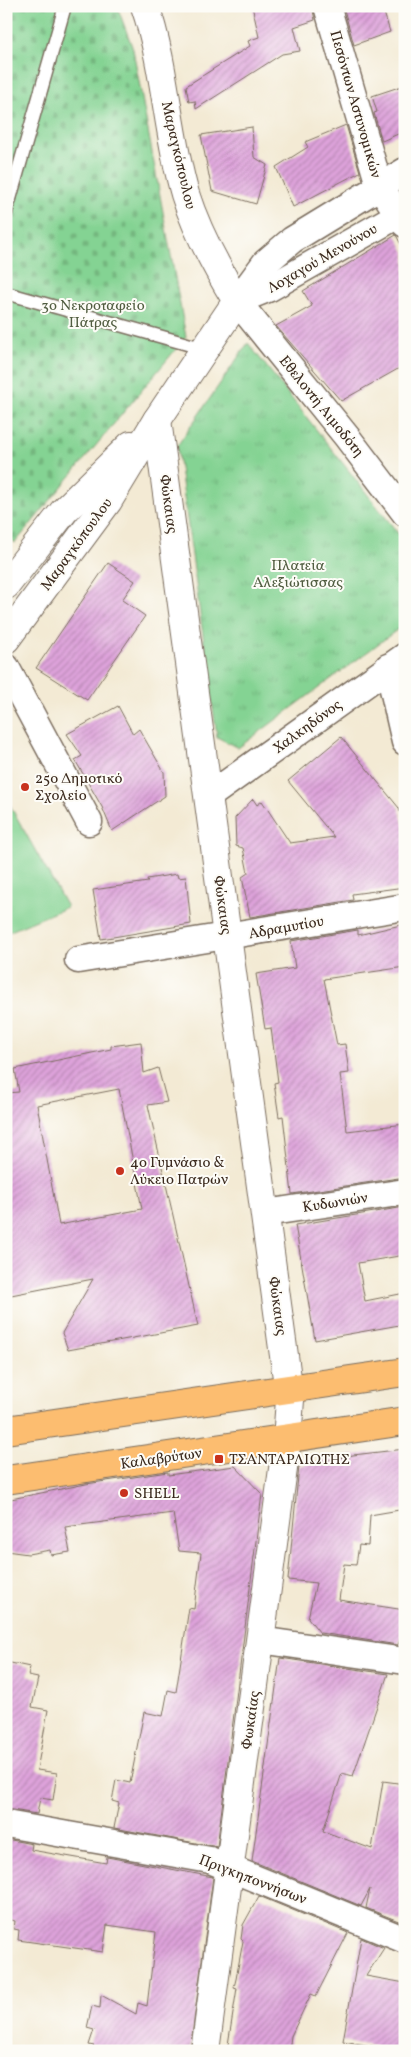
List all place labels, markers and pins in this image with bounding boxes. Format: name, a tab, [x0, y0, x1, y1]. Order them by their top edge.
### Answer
place label: 25ο Δημοτικό Σχολείο	[35, 769, 123, 807]
marker: 25ο Δημοτικό Σχολείο	[19, 781, 31, 793]
place label: 4ο Γυμνάσιο & Λύκειο Πατρών	[130, 1153, 228, 1191]
marker: 4ο Γυμνάσιο & Λύκειο Πατρών	[114, 1165, 126, 1177]
place label: ΤΣΑΝΤΑΡΛΙΩΤΗΣ	[229, 1450, 350, 1471]
marker: ΤΣΑΝΤΑΡΛΙΩΤΗΣ	[213, 1453, 225, 1465]
place label: SHELL	[134, 1484, 180, 1505]
marker: SHELL	[118, 1487, 130, 1499]

